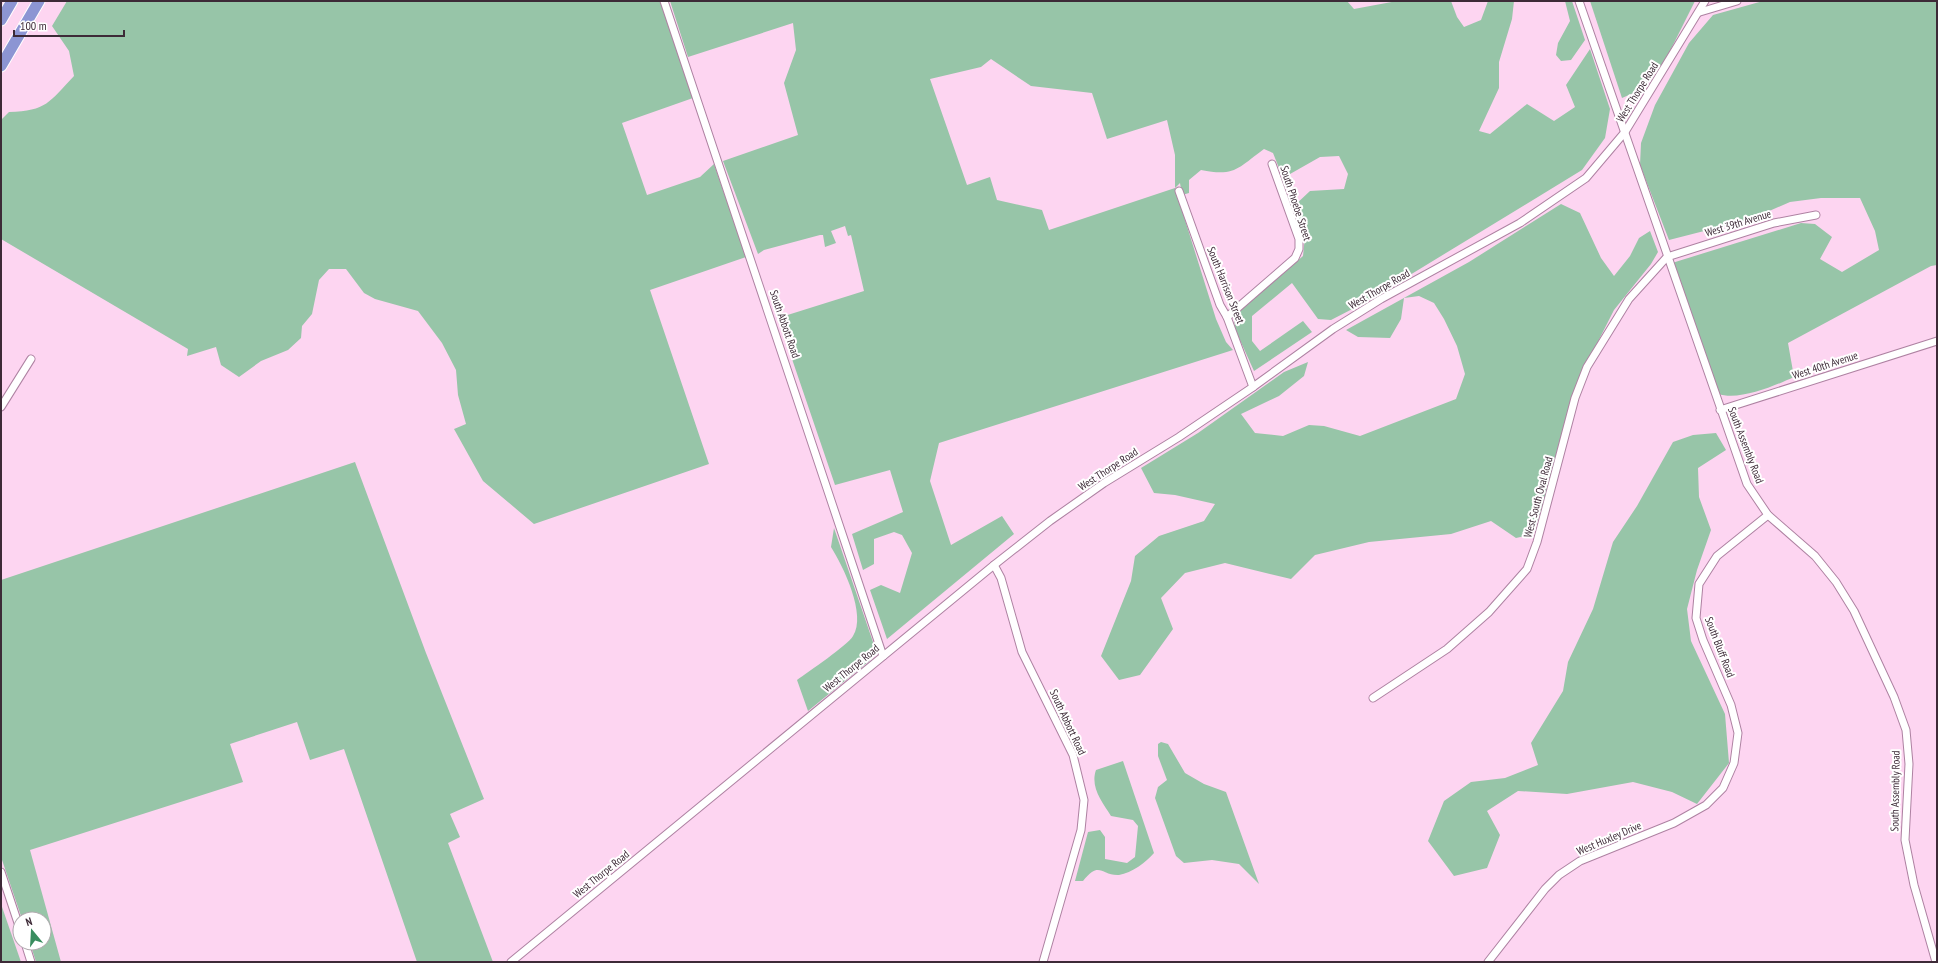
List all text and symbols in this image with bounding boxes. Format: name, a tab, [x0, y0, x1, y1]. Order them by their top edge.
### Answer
scale bar	[14, 12, 124, 38]
text: 100 m	[20, 18, 47, 33]
street label: West Thorpe Road	[1613, 59, 1661, 125]
street label: South Phoebe Street	[1277, 164, 1315, 242]
street label: West 39th Avenue	[1703, 206, 1773, 240]
street label: South Harrison Street	[1204, 245, 1248, 325]
street label: West Thorpe Road	[1346, 266, 1412, 312]
street label: South Abbott Road	[767, 288, 803, 360]
street label: West 40th Avenue	[1790, 348, 1860, 382]
street label: South Assembly Road	[1725, 405, 1767, 485]
street label: West Thorpe Road	[1076, 444, 1141, 493]
street label: West South Oval Road	[1520, 455, 1556, 539]
street label: South Bluff Road	[1702, 615, 1738, 679]
street label: West Thorpe Road	[820, 641, 882, 695]
street label: South Abbott Road	[1047, 687, 1089, 757]
street label: South Assembly Road	[1887, 750, 1903, 831]
street label: West Huxley Drive	[1575, 818, 1644, 858]
street label: West Thorpe Road	[570, 847, 632, 901]
north arrow	[12, 911, 52, 951]
text: N	[24, 914, 34, 929]

